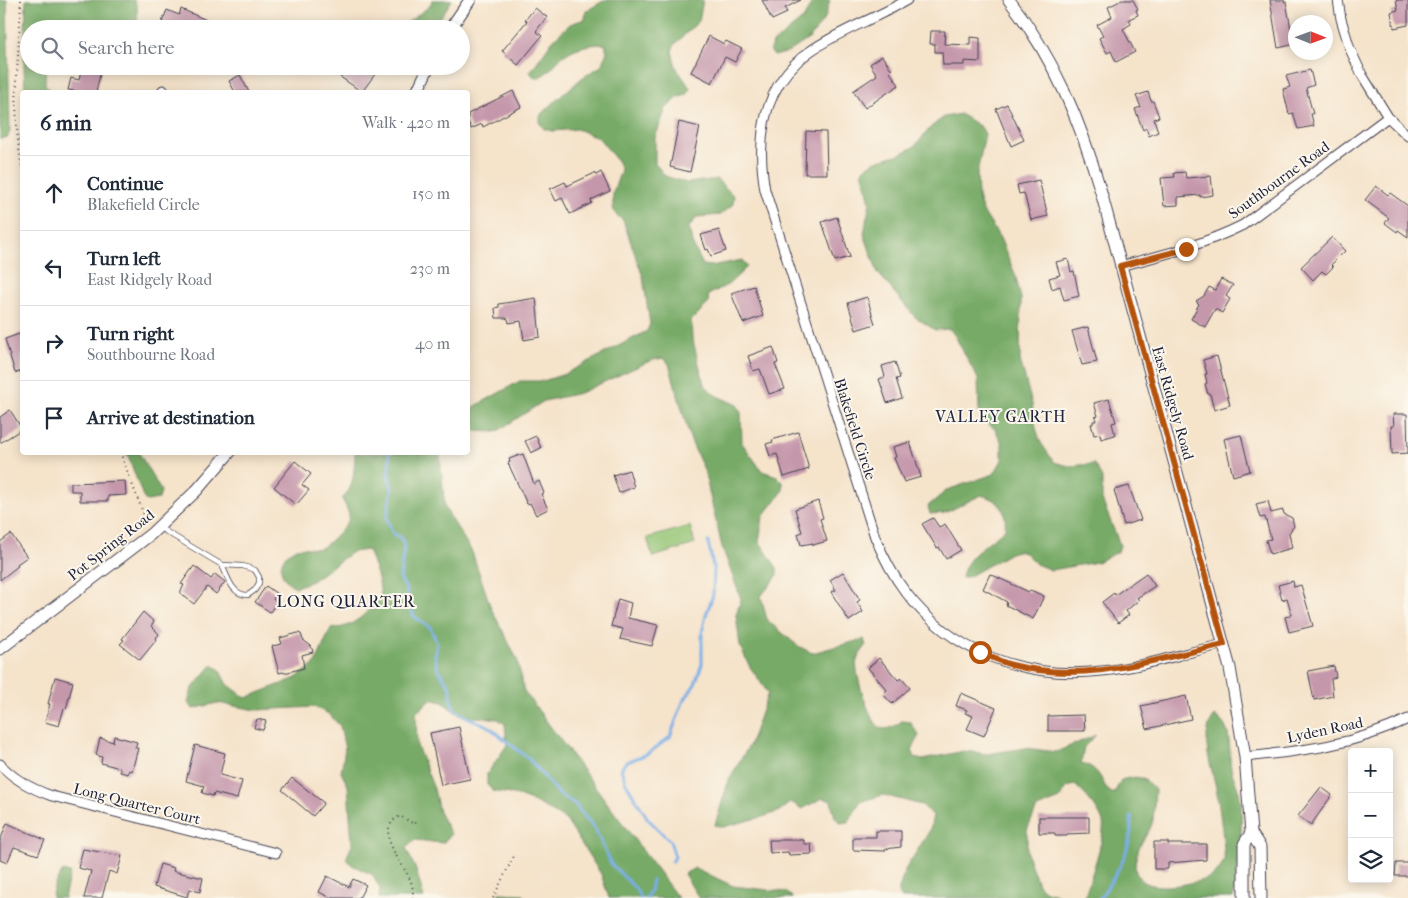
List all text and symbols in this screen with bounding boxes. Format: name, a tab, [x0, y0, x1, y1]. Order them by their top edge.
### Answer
north arrow	[1288, 15, 1333, 60]
search box	[20, 20, 470, 75]
icon: search	[38, 34, 66, 62]
text: Search here	[78, 37, 174, 59]
text: 6 min	[40, 111, 92, 135]
text: Walk · 420 m	[362, 113, 450, 132]
street label: Southbourne Road	[1225, 137, 1334, 223]
text: Continue	[87, 173, 163, 195]
icon: ahead	[40, 179, 68, 207]
text: 150 m	[412, 184, 450, 203]
text: Blakefield Circle	[87, 195, 200, 214]
route end	[1175, 238, 1198, 261]
text: Turn left	[87, 248, 161, 270]
icon: left	[40, 254, 68, 282]
text: 230 m	[410, 259, 450, 278]
text: East Ridgely Road	[87, 270, 212, 289]
text: Turn right	[87, 323, 174, 345]
icon: right	[40, 329, 68, 357]
text: 40 m	[415, 334, 450, 353]
street label: East Ridgely Road	[1148, 344, 1198, 463]
text: Southbourne Road	[87, 345, 215, 364]
street label: Blakefield Circle	[830, 376, 880, 483]
icon: arrive	[40, 404, 68, 432]
text: Arrive at destination	[87, 407, 255, 429]
district label: VALLEY GARTH	[934, 407, 1067, 426]
street label: Pot Spring Road	[64, 505, 158, 584]
district label: LONG QUARTER	[276, 592, 416, 611]
route start	[969, 641, 992, 664]
street label: Lyden Road	[1285, 713, 1365, 747]
map controls	[1348, 748, 1393, 883]
button: +	[1348, 748, 1393, 793]
street label: Long Quarter Court	[72, 780, 203, 829]
button: −	[1348, 793, 1393, 838]
button: layers	[1348, 838, 1393, 883]

